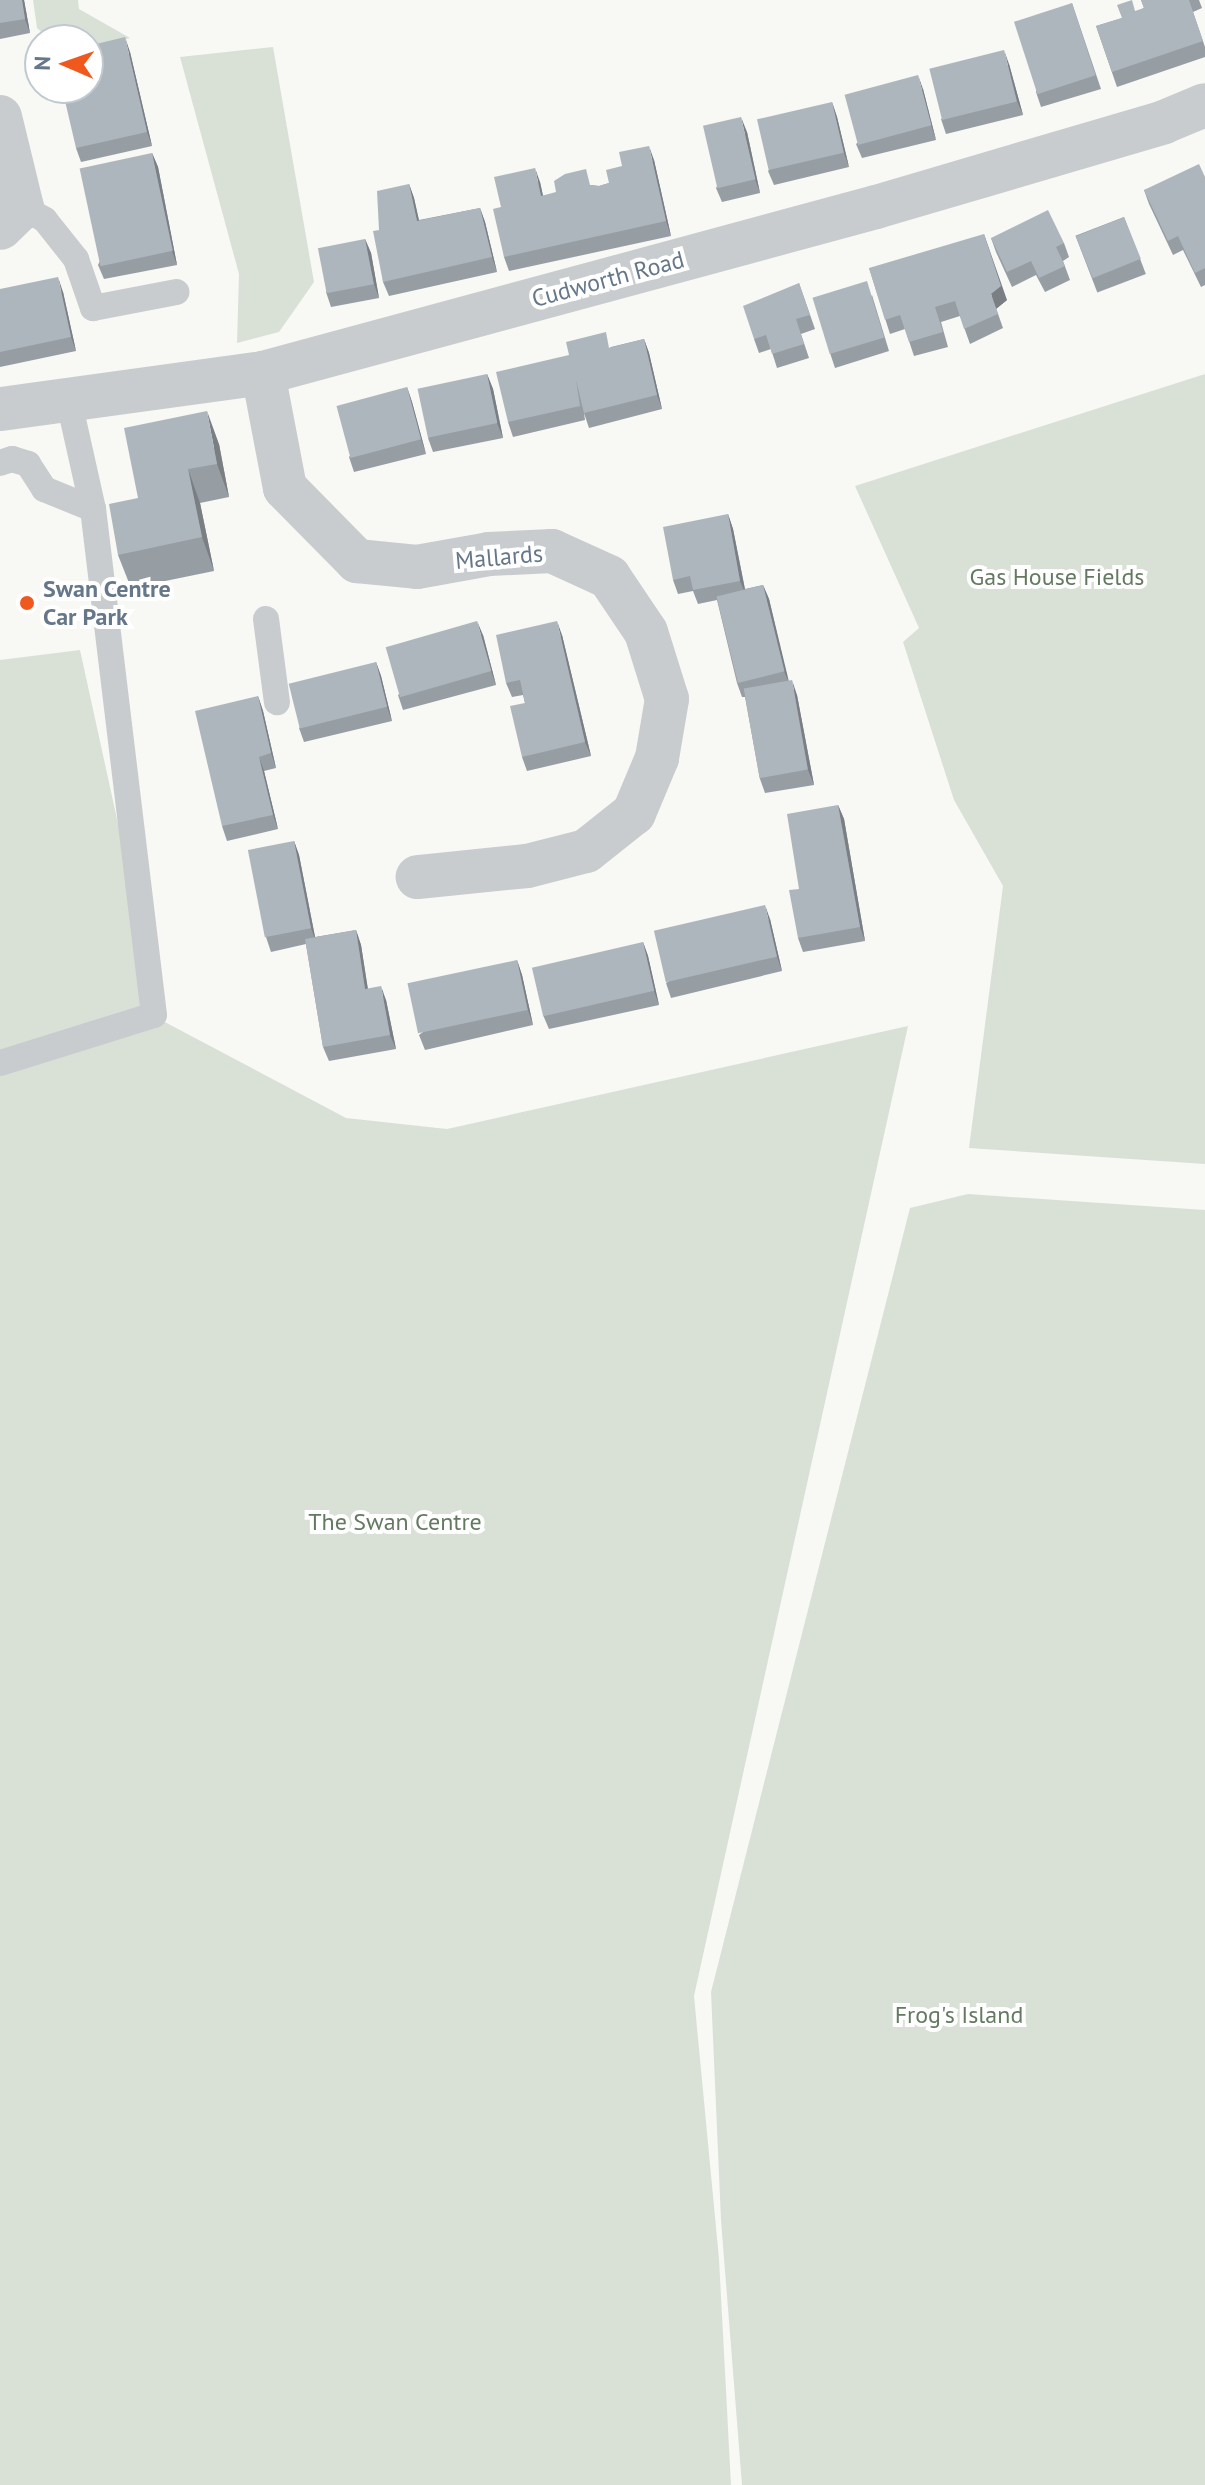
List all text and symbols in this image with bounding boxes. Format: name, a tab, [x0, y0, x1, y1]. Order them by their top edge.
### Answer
north arrow	[24, 24, 104, 104]
text: N	[28, 56, 56, 71]
street label: Cudworth Road	[529, 245, 687, 313]
street label: Mallards	[454, 539, 544, 575]
park label: Gas House Fields	[970, 563, 1144, 591]
place label: Swan Centre Car Park	[43, 575, 171, 631]
marker: Swan Centre Car Park	[18, 594, 36, 612]
park label: The Swan Centre	[308, 1508, 482, 1536]
park label: Frog's Island	[895, 2001, 1023, 2029]

